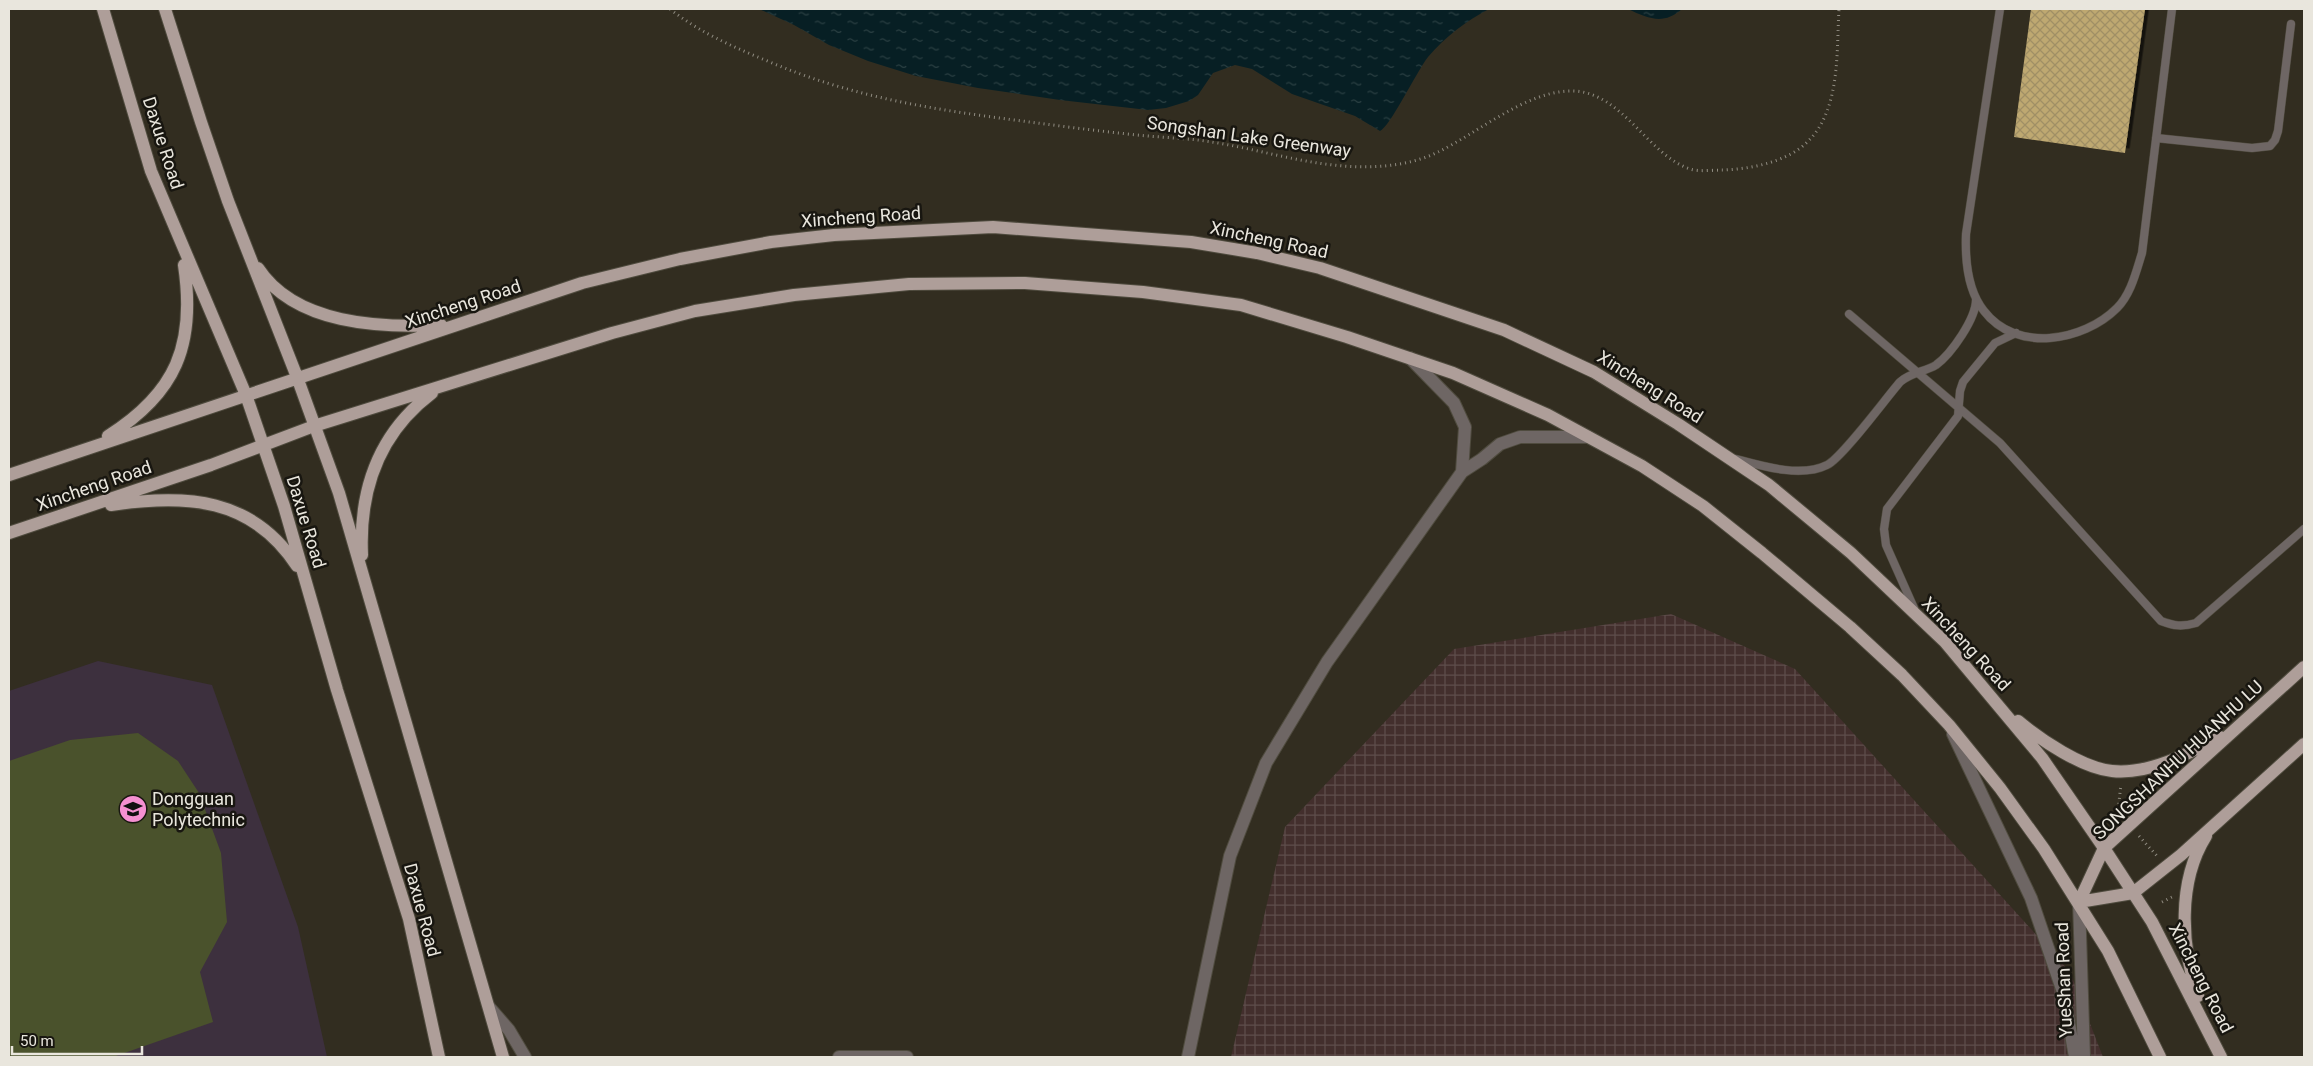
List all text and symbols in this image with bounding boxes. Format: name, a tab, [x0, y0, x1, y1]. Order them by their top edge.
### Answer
street label: Daxue Road	[139, 94, 188, 192]
street label: Songshan Lake Greenway	[1146, 112, 1353, 161]
street label: Xincheng Road	[800, 202, 922, 231]
street label: Xincheng Road	[1208, 217, 1330, 262]
street label: Xincheng Road	[402, 275, 523, 332]
street label: Xincheng Road	[1594, 346, 1707, 427]
street label: Xincheng Road	[34, 456, 154, 515]
street label: Daxue Road	[282, 473, 331, 571]
street label: Xincheng Road	[1918, 593, 2015, 695]
street label: SONGSHANHU HUANHU LU	[2089, 676, 2267, 844]
place label: Dongguan Polytechnic	[152, 788, 245, 830]
school or university icon: Dongguan Polytechnic	[118, 794, 148, 824]
street label: Daxue Road	[400, 861, 445, 959]
street label: Xincheng Road	[2165, 919, 2238, 1036]
street label: YueShan Road	[2051, 922, 2076, 1038]
scale bar	[12, 1024, 142, 1056]
text: 50 m	[20, 1032, 54, 1050]

